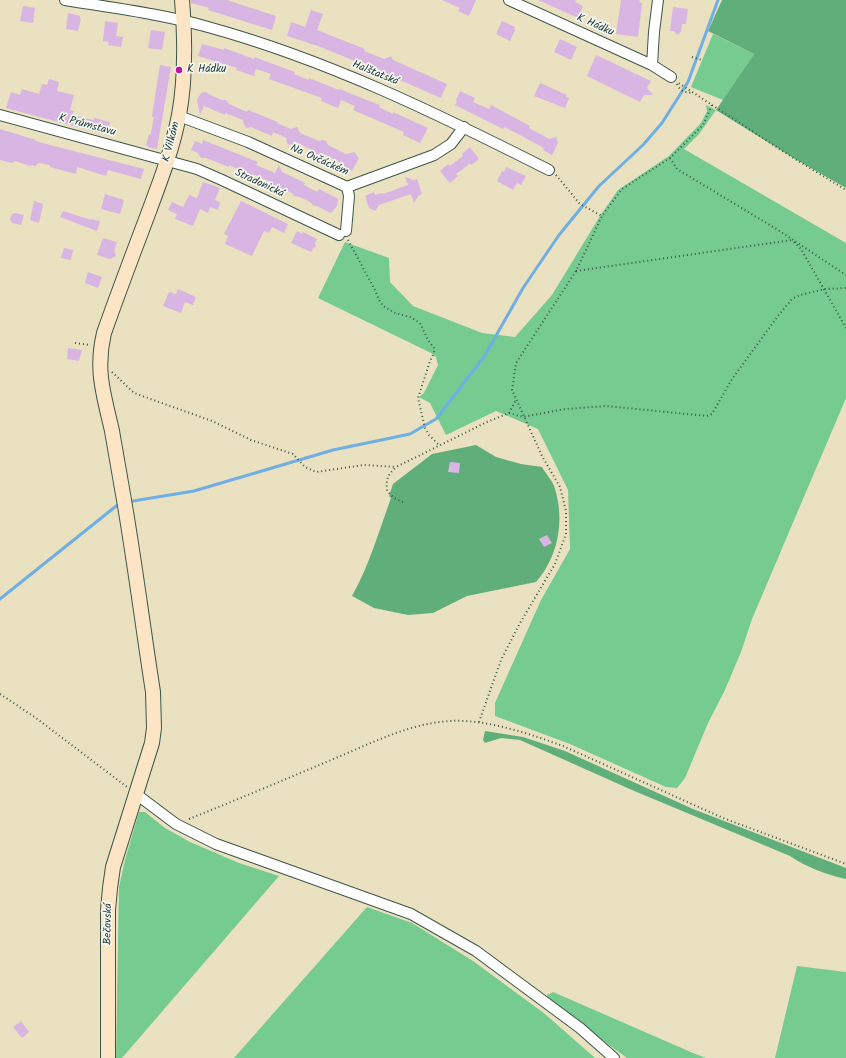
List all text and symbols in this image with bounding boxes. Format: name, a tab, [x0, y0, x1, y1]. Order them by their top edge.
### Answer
street label: K Hádku	[574, 12, 616, 40]
street label: Halštatská	[350, 59, 400, 89]
place label: K Hádku	[187, 63, 226, 77]
marker: K Hádku	[174, 65, 184, 75]
street label: K Průmstavu	[57, 112, 117, 140]
street label: K Vilkám	[160, 120, 184, 164]
street label: Na Ovčáckém	[288, 142, 350, 180]
street label: Stradonická	[232, 167, 286, 201]
street label: Bečovská	[102, 903, 116, 945]

